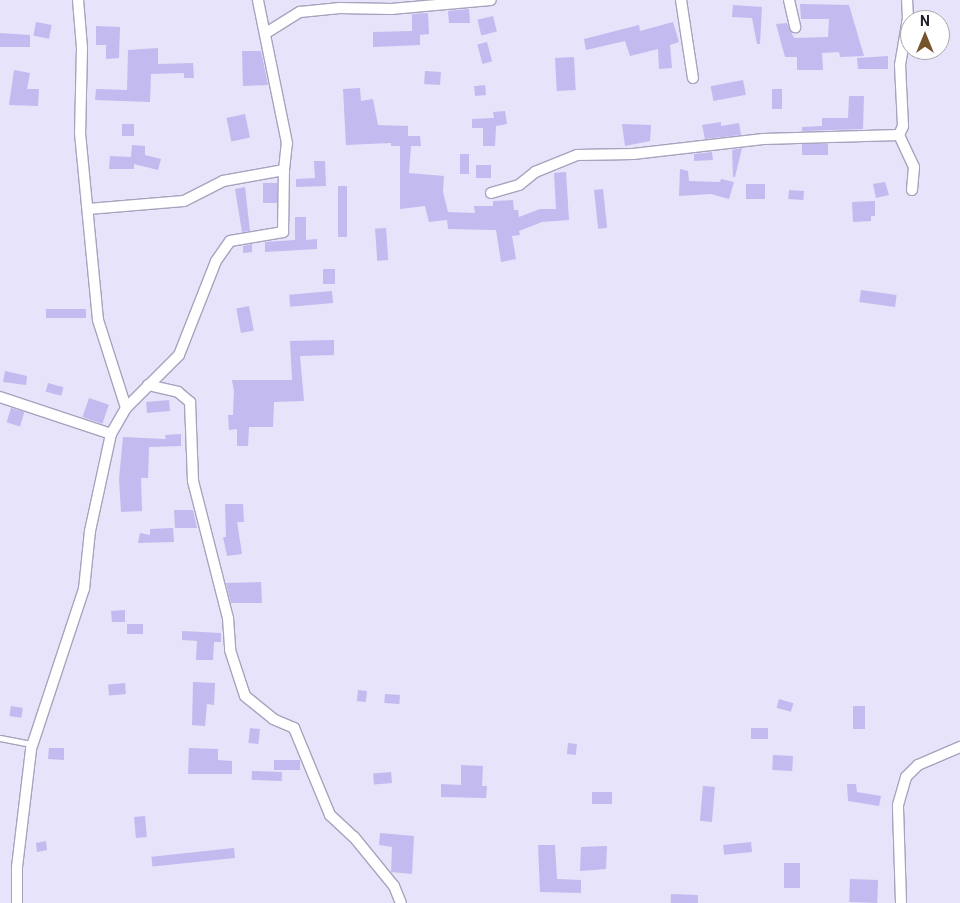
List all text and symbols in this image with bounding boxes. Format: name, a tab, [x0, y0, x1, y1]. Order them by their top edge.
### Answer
north arrow	[900, 10, 950, 60]
text: N	[920, 13, 930, 29]

